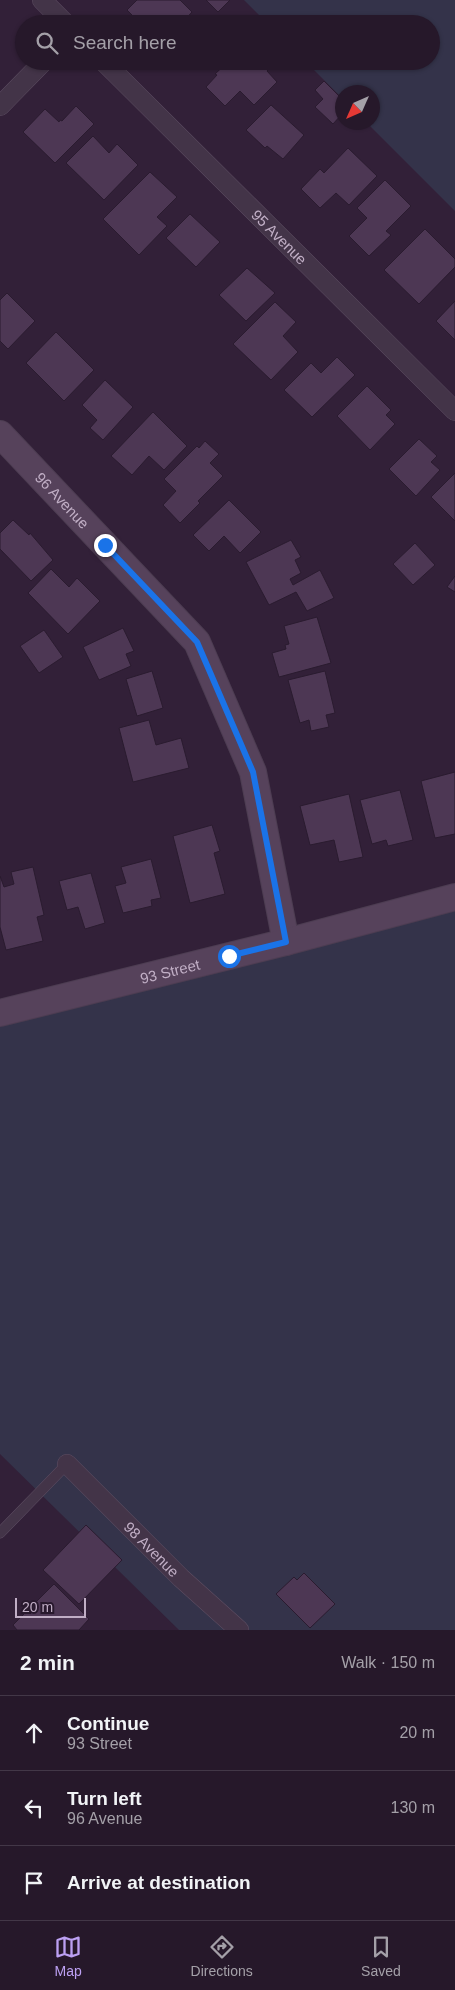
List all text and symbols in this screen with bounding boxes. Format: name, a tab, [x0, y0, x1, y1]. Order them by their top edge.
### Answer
search box	[15, 15, 440, 70]
icon: search	[33, 29, 61, 57]
text: Search here	[73, 32, 177, 53]
north arrow	[335, 85, 380, 130]
street label: 95 Avenue	[249, 206, 311, 267]
street label: 96 Avenue	[32, 469, 93, 532]
route end	[94, 534, 117, 557]
route start	[218, 945, 241, 968]
street label: 93 Street	[138, 955, 202, 986]
street label: 98 Avenue	[121, 1518, 183, 1580]
scale bar	[15, 1595, 86, 1618]
text: 20 m	[22, 1599, 53, 1615]
text: 2 min	[20, 1651, 75, 1674]
text: Walk · 150 m	[341, 1654, 435, 1671]
text: Continue	[67, 1713, 149, 1734]
icon: ahead	[20, 1719, 48, 1747]
text: 20 m	[399, 1724, 435, 1741]
text: 93 Street	[67, 1735, 132, 1752]
text: Turn left	[67, 1788, 142, 1809]
icon: left	[20, 1794, 48, 1822]
text: 130 m	[391, 1799, 435, 1816]
text: 96 Avenue	[67, 1810, 142, 1827]
icon: arrive	[20, 1869, 48, 1897]
text: Arrive at destination	[67, 1872, 251, 1893]
tab: Map	[54, 1933, 82, 1979]
tab: Directions	[191, 1933, 253, 1979]
tab: Saved	[361, 1933, 401, 1979]

